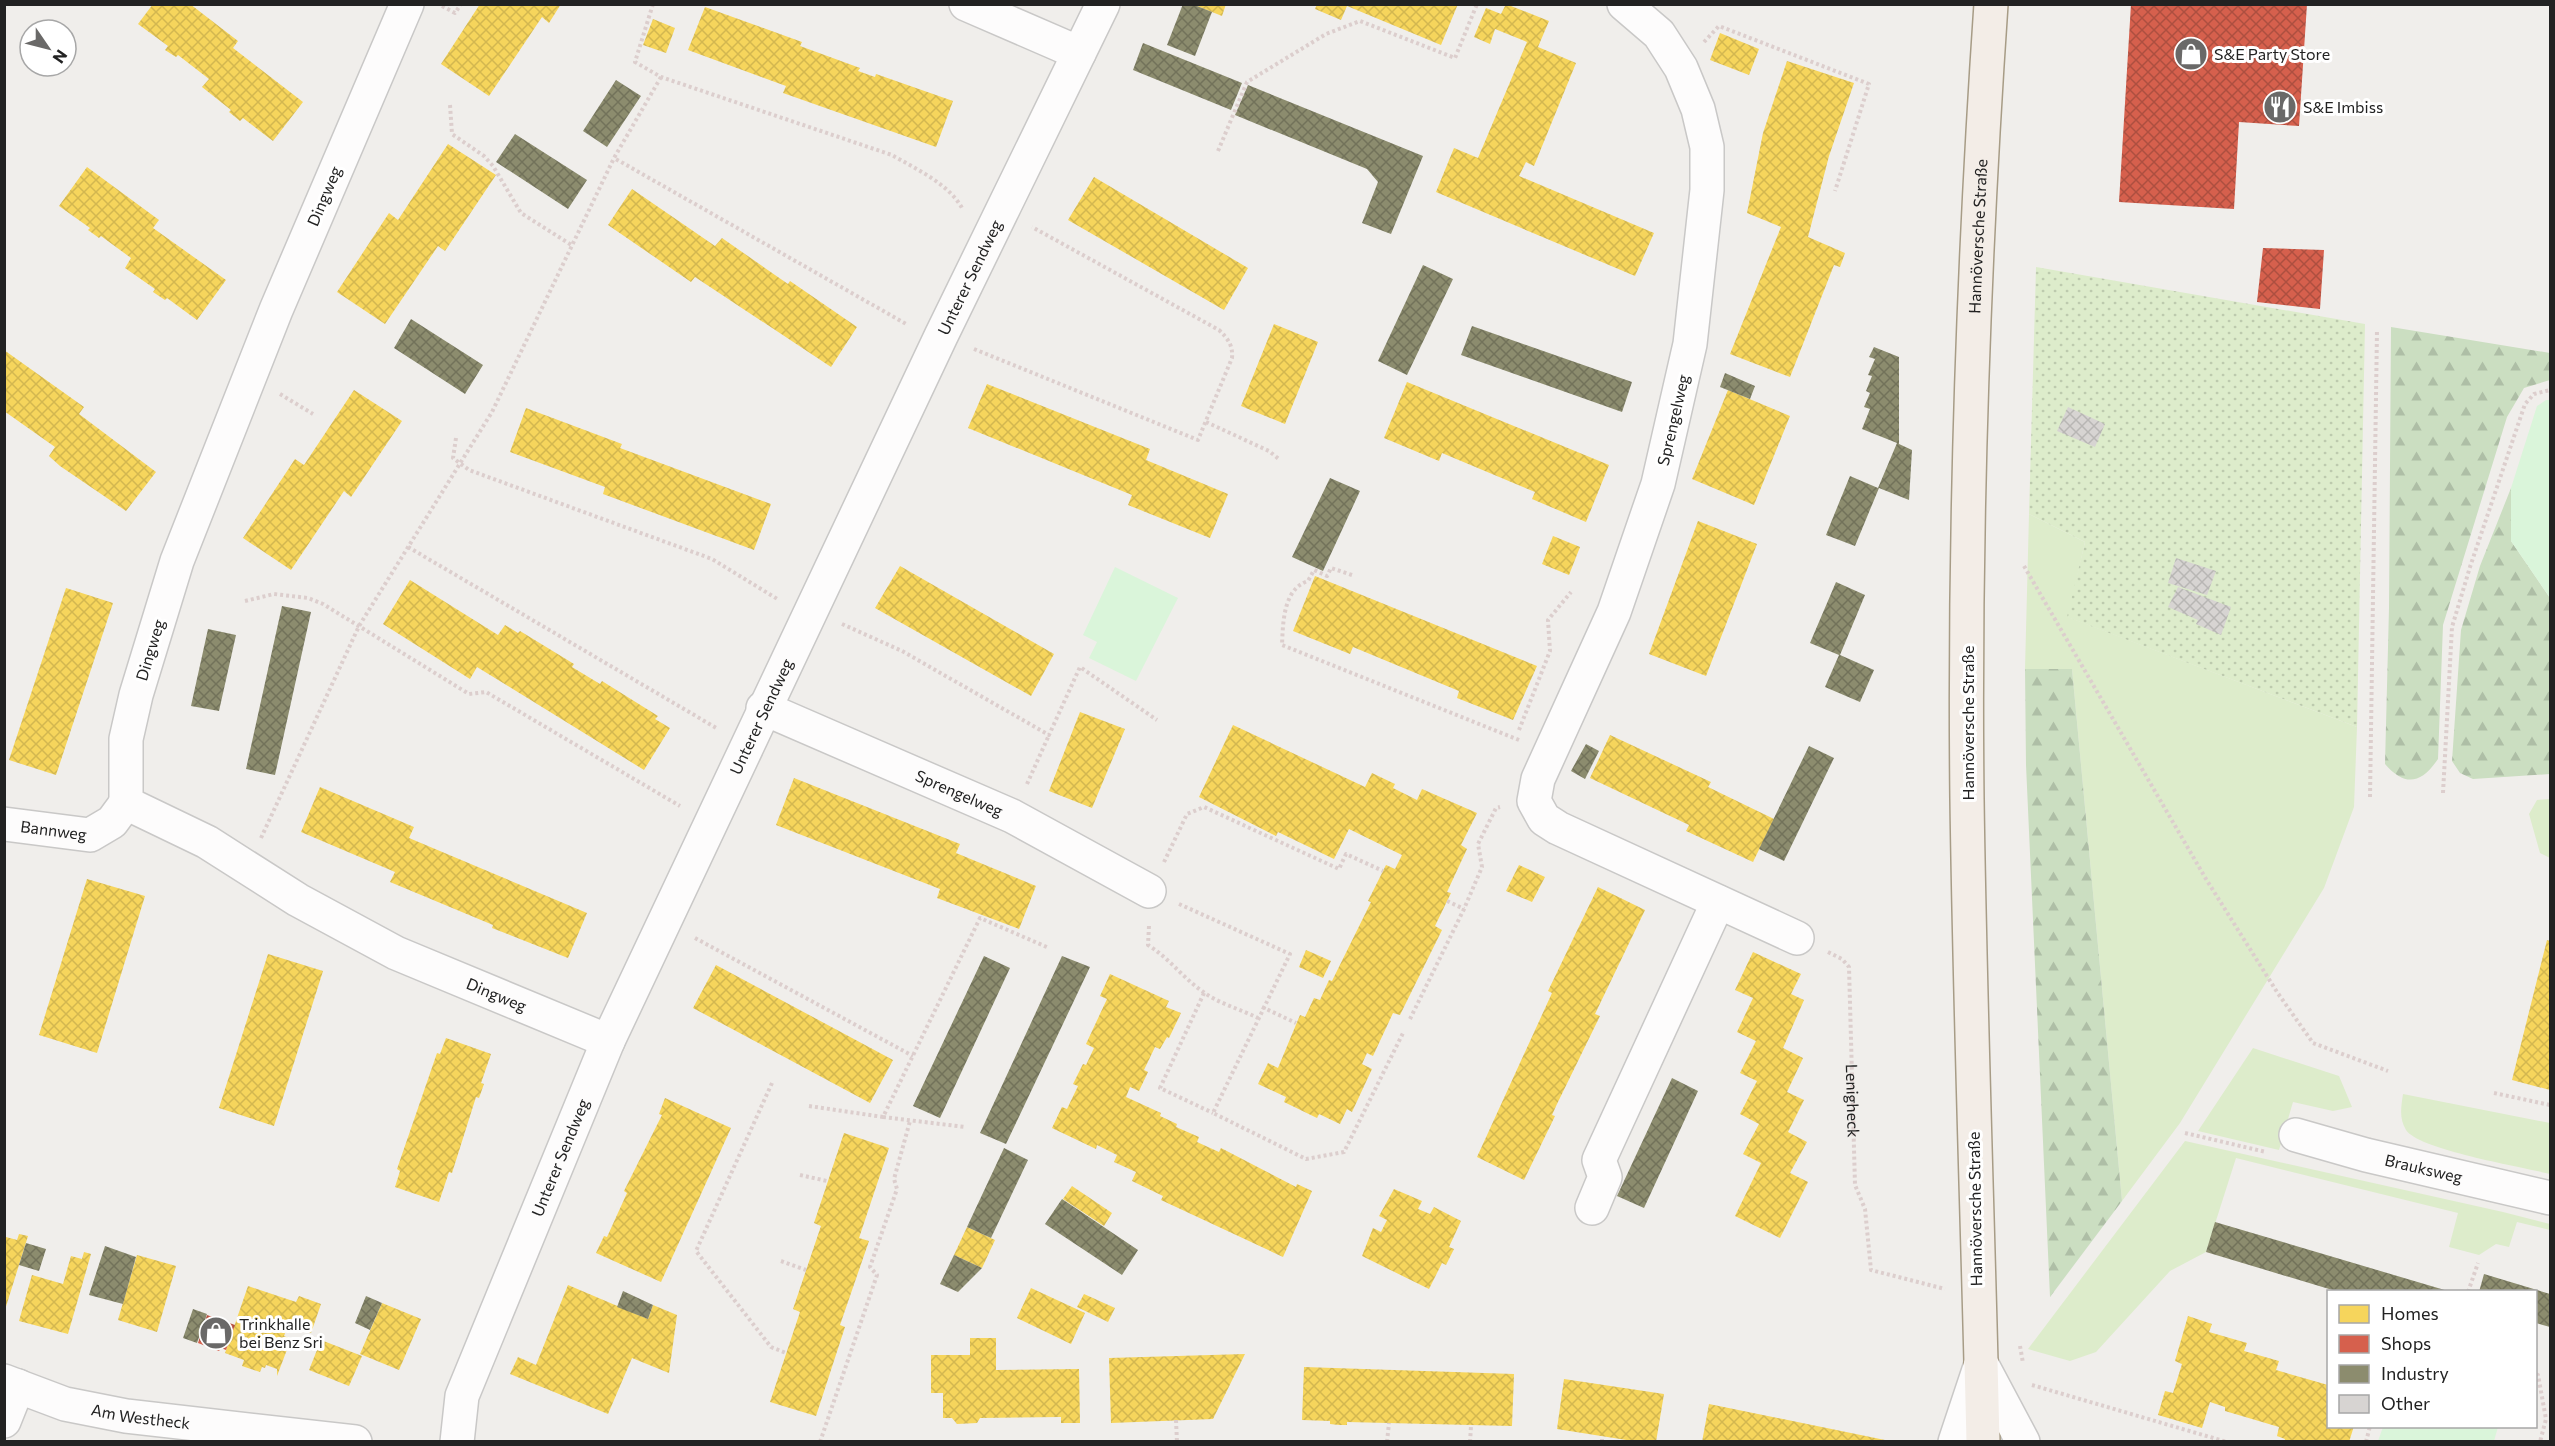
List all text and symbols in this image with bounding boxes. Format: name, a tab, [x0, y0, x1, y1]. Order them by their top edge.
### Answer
north arrow	[18, 18, 78, 78]
shop icon: S&E Party Store	[2173, 36, 2209, 72]
place label: S&E Party Store	[2214, 44, 2330, 63]
text: N	[49, 47, 72, 67]
restaurant icon: S&E Imbiss	[2262, 89, 2298, 125]
place label: S&E Imbiss	[2303, 97, 2383, 116]
street label: Hannöversche Straße	[1964, 158, 1991, 314]
street label: Dingweg	[302, 163, 345, 229]
street label: Unterer Sendweg	[933, 216, 1005, 338]
street label: Sprengelweg	[1653, 372, 1692, 467]
street label: Dingweg	[131, 616, 168, 683]
street label: Hannöversche Straße	[1958, 646, 1977, 800]
street label: Unterer Sendweg	[725, 655, 796, 777]
street label: Sprengelweg	[913, 765, 1006, 820]
street label: Bannweg	[19, 816, 88, 844]
street label: Dingweg	[464, 973, 530, 1015]
street label: Lenigheck	[1843, 1063, 1864, 1138]
street label: Unterer Sendweg	[527, 1095, 592, 1219]
street label: Hannöversche Straße	[1964, 1131, 1985, 1287]
street label: Brauksweg	[2383, 1150, 2465, 1186]
legend	[2327, 1290, 2537, 1428]
text: Homes	[2381, 1302, 2439, 1324]
place label: Trinkhalle bei Benz Sri	[239, 1314, 323, 1351]
shop icon: Trinkhalle bei Benz Sri	[198, 1315, 234, 1351]
text: Shops	[2381, 1332, 2431, 1354]
text: Industry	[2381, 1362, 2449, 1384]
text: Other	[2381, 1392, 2430, 1414]
street label: Am Westheck	[90, 1399, 192, 1432]

